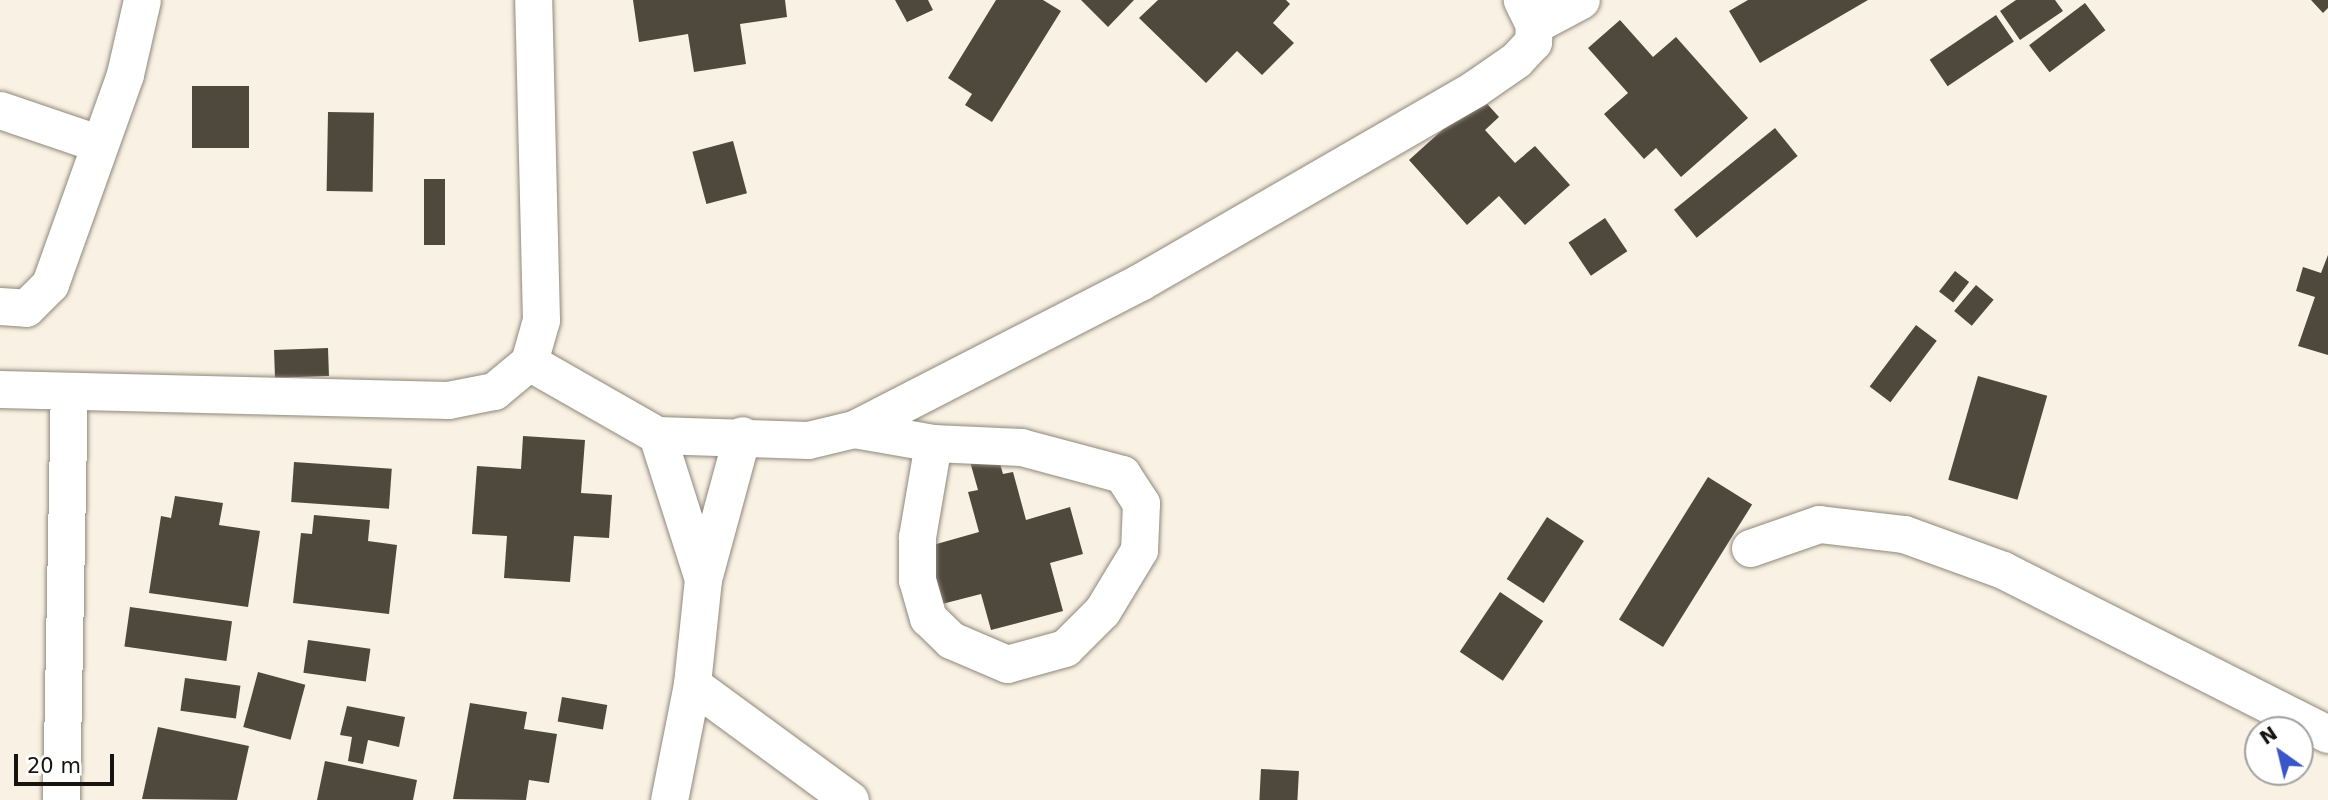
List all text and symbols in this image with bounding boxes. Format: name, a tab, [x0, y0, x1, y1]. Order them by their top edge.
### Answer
north arrow	[2244, 716, 2314, 786]
text: N	[2256, 722, 2281, 749]
scale bar	[18, 740, 117, 784]
text: 20 m	[27, 754, 81, 778]

